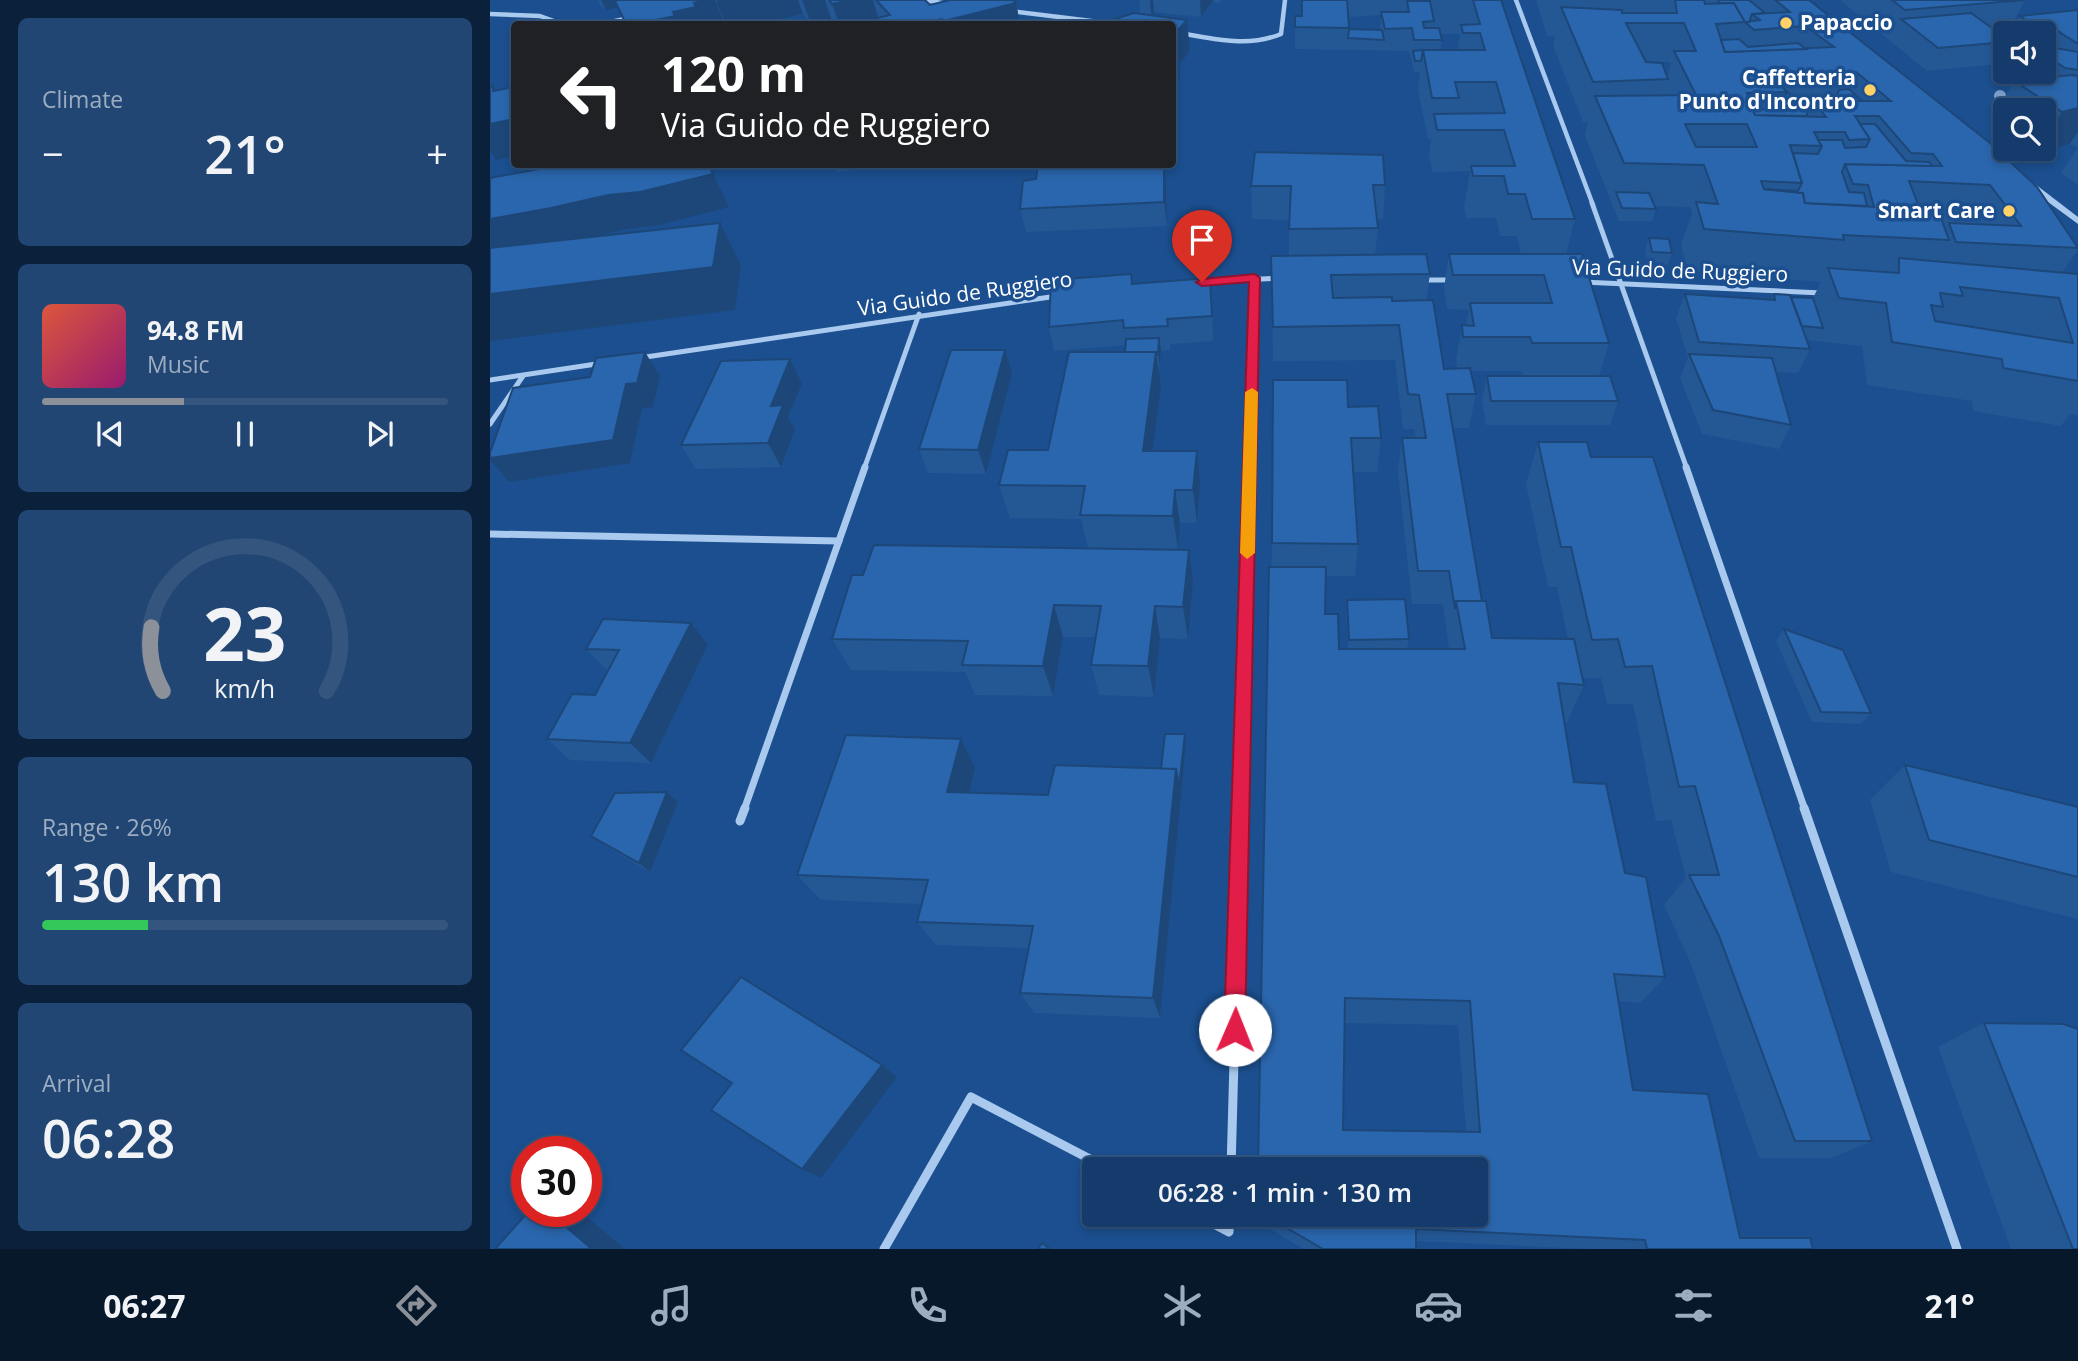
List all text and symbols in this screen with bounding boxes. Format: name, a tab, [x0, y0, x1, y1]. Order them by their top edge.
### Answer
place label: Papaccio	[1800, 8, 1893, 36]
marker: Papaccio	[1778, 15, 1794, 31]
map controls	[1993, 21, 2056, 161]
button: sound	[1993, 21, 2056, 84]
text: 120 m	[661, 40, 806, 106]
icon: left	[546, 49, 637, 140]
place label: Caffetteria Punto d'Incontro	[1679, 63, 1856, 115]
marker: Caffetteria Punto d'Incontro	[1862, 82, 1878, 98]
text: Climate	[42, 83, 123, 115]
button: search	[1993, 98, 2056, 161]
text: Via Guido de Ruggiero	[661, 103, 991, 146]
text: 21°	[204, 118, 286, 189]
text: −	[42, 127, 64, 179]
text: +	[426, 127, 448, 179]
place label: Smart Care	[1878, 196, 1995, 224]
marker: Smart Care	[2001, 203, 2017, 219]
pin	[1172, 210, 1232, 282]
icon: arrive	[1183, 221, 1221, 259]
street label: Via Guido de Ruggiero	[1571, 252, 1789, 288]
street label: Via Guido de Ruggiero	[856, 264, 1074, 322]
text: 94.8 FM	[147, 312, 245, 348]
text: Music	[147, 348, 210, 380]
icon: previous	[91, 415, 129, 453]
icon: pause	[226, 415, 264, 453]
icon: next	[361, 415, 399, 453]
text: 23	[203, 583, 287, 682]
text: km/h	[215, 670, 275, 704]
text: Range · 26%	[42, 811, 172, 843]
text: 130 km	[42, 846, 224, 917]
position arrow	[1198, 993, 1272, 1067]
text: Arrival	[42, 1067, 111, 1099]
text: 06:28	[42, 1102, 175, 1173]
speed limit sign: 30	[511, 1136, 602, 1227]
text: 06:28 · 1 min · 130 m	[1158, 1174, 1412, 1210]
icon: directions	[392, 1281, 441, 1330]
icon: music	[647, 1281, 696, 1330]
icon: phone	[903, 1281, 952, 1330]
icon: climate	[1158, 1281, 1207, 1330]
icon: car	[1414, 1281, 1463, 1330]
icon: filters	[1669, 1281, 1718, 1330]
text: 06:27	[103, 1284, 186, 1327]
text: 21°	[1924, 1284, 1975, 1327]

